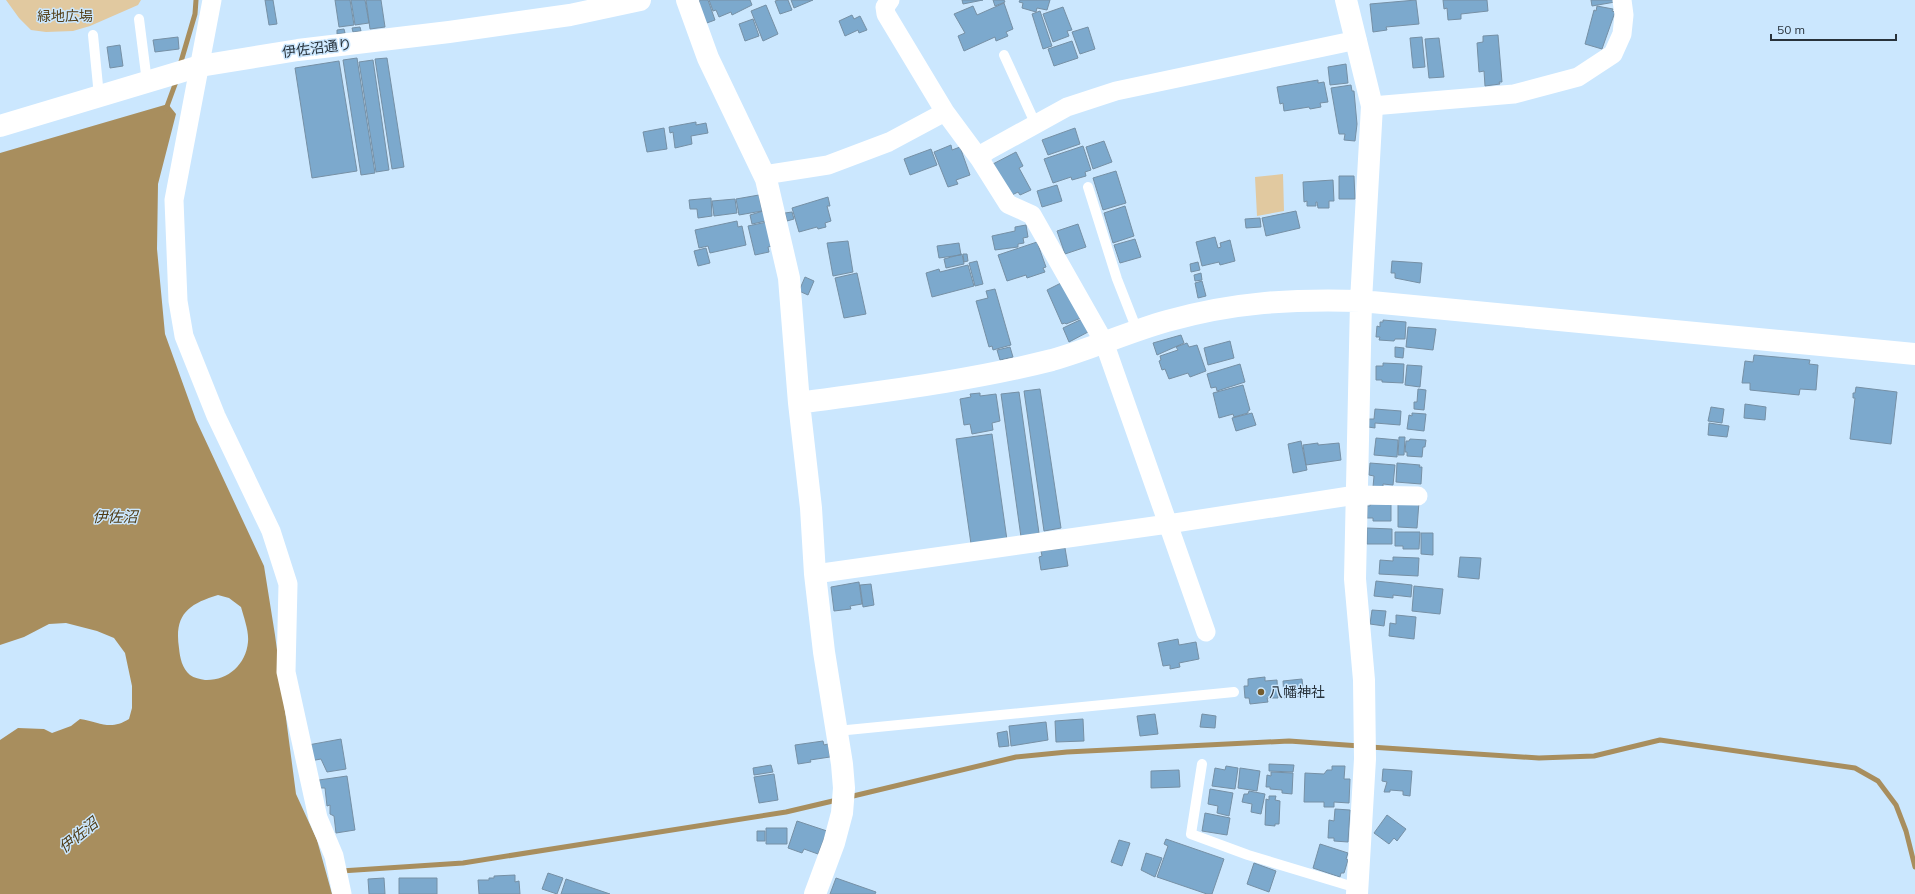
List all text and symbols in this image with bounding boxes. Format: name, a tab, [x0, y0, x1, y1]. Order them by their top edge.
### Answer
park label: 緑地広場	[37, 7, 93, 25]
scale bar	[1771, 16, 1896, 42]
text: 50 m	[1777, 22, 1805, 37]
street label: 伊佐沼通り	[281, 35, 353, 61]
water label: 伊佐沼	[92, 507, 139, 526]
place label: 八幡神社	[1269, 683, 1325, 701]
marker: 八幡神社	[1256, 687, 1266, 697]
water label: 伊佐沼	[55, 812, 103, 857]

